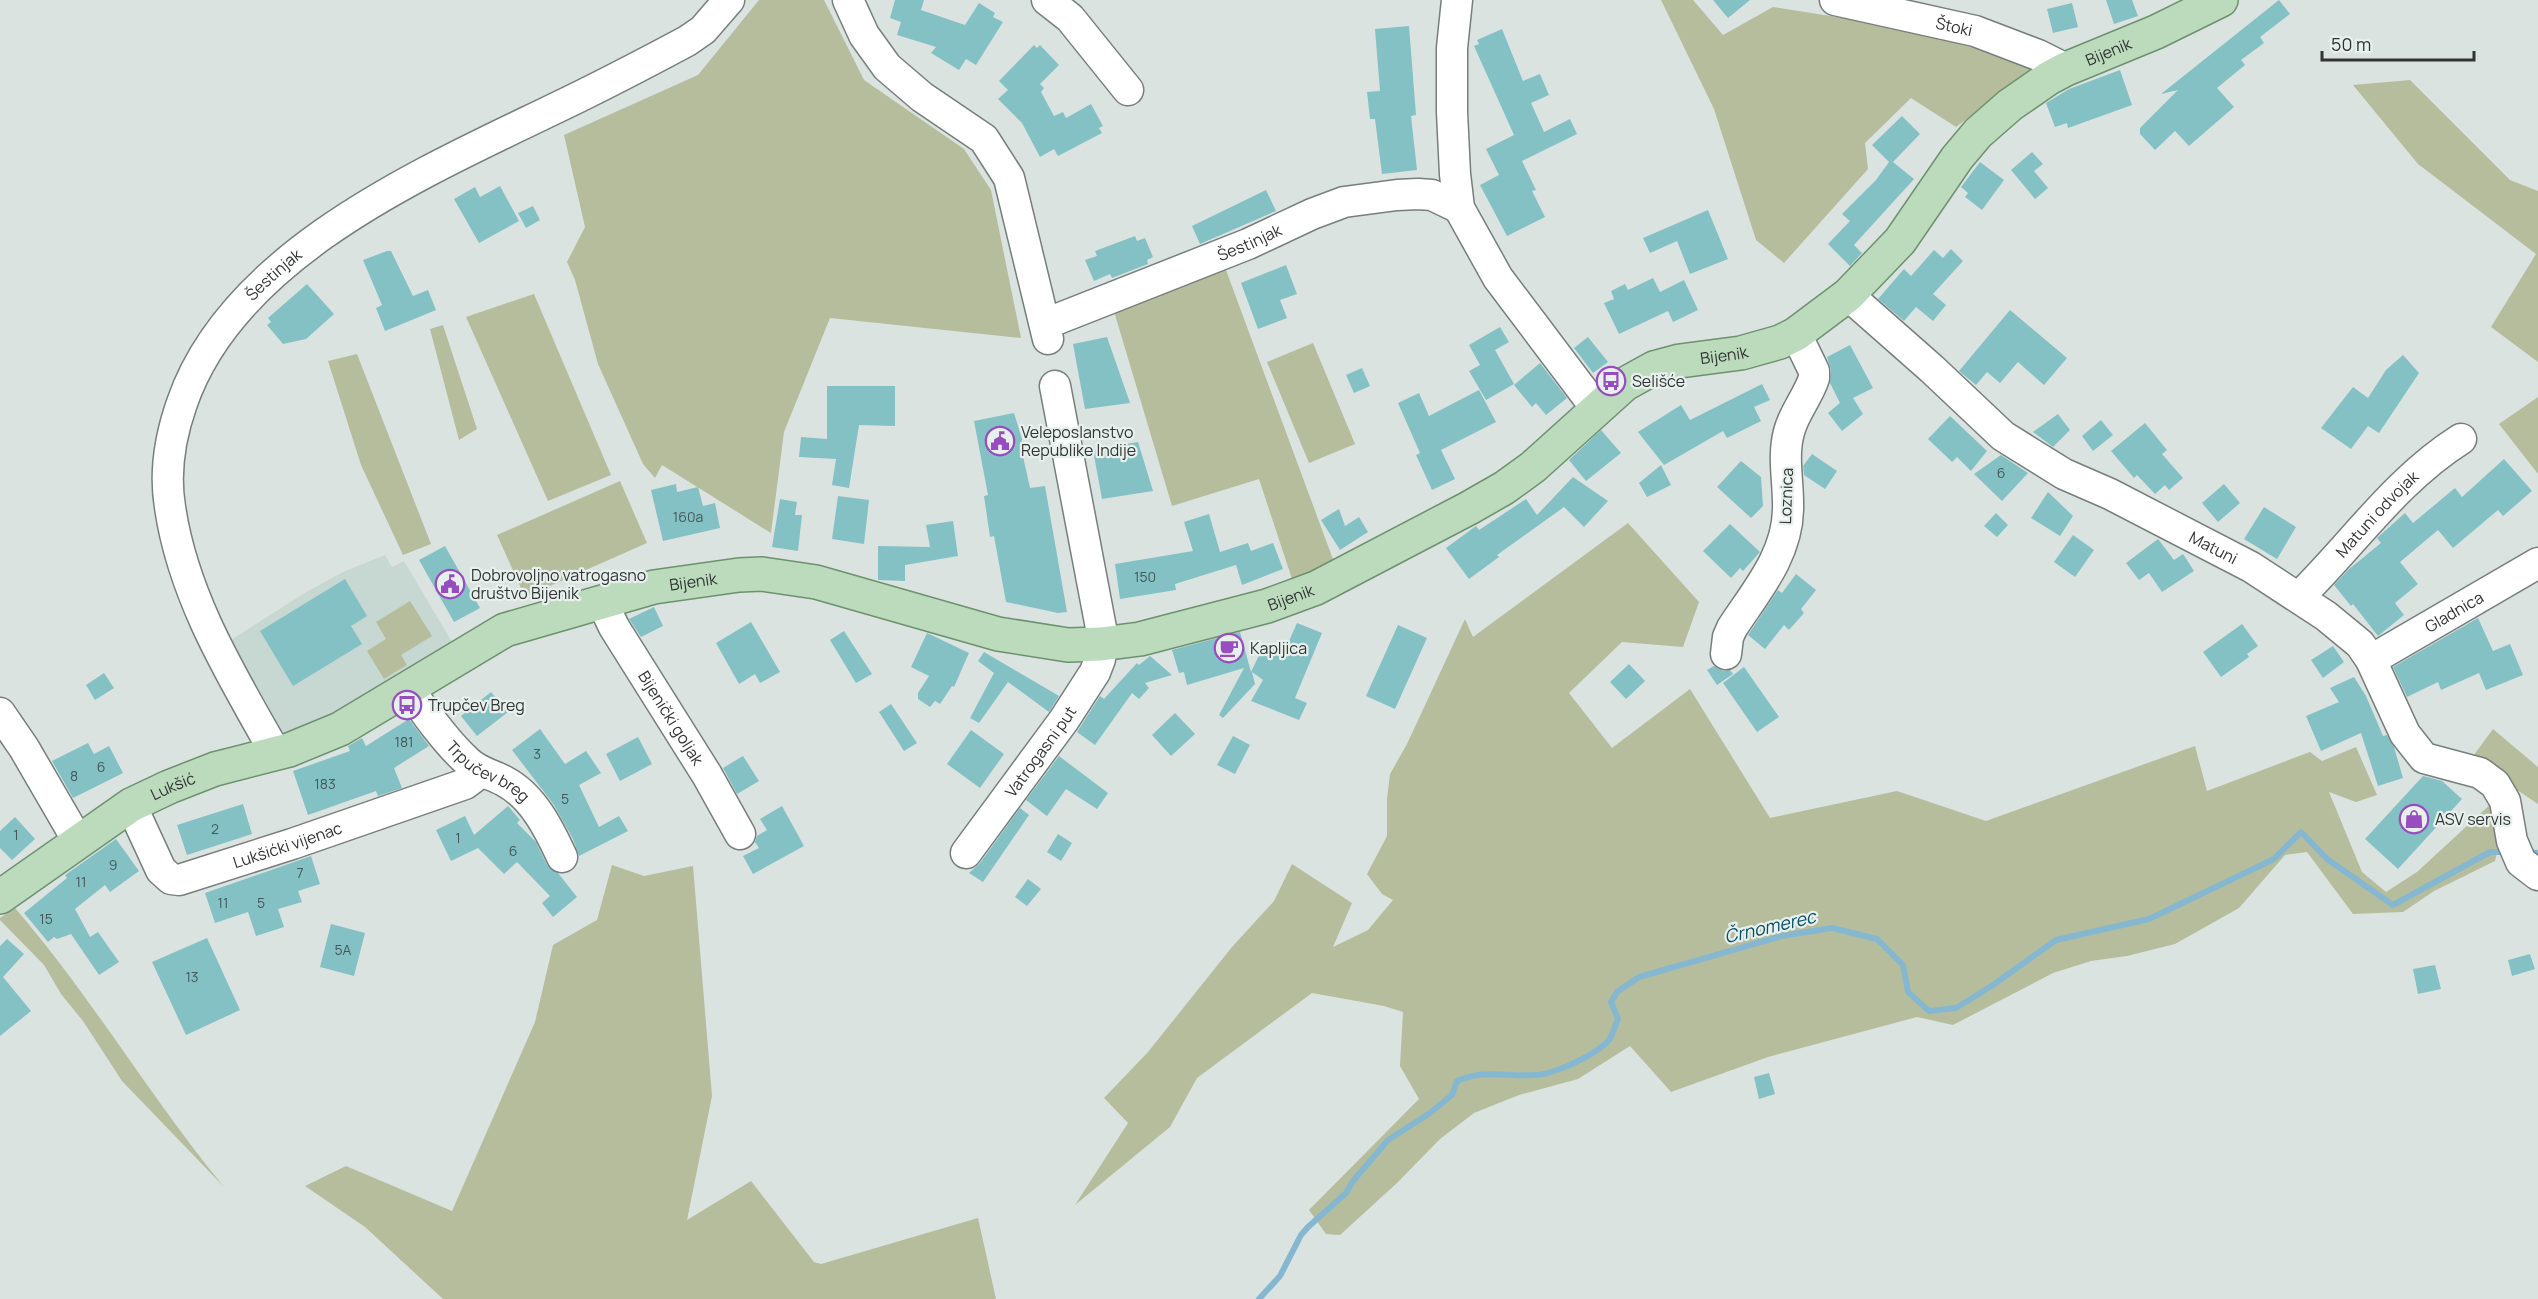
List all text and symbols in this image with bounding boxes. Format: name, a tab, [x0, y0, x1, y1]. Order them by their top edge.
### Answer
street label: Štoki	[1934, 12, 1975, 41]
scale bar	[2322, 24, 2474, 62]
street label: Bijenik	[2082, 32, 2136, 71]
text: 50 m	[2331, 32, 2371, 56]
street label: Šestinjak	[1214, 218, 1286, 266]
street label: Šestinjak	[241, 243, 307, 305]
street label: Bijenik	[1699, 340, 1752, 369]
bus stop icon: Selišće	[1595, 365, 1627, 397]
place label: Selišće	[1632, 370, 1685, 392]
place label: Veleposlanstvo Republike Indije	[1021, 421, 1136, 461]
public building icon: Veleposlanstvo Republike Indije	[984, 425, 1016, 457]
house number: 6	[1997, 463, 2005, 482]
street label: Matuni odvojak	[2331, 465, 2424, 562]
street label: Loznica	[1774, 467, 1798, 525]
house number: 160a	[673, 507, 703, 526]
street label: Matuni	[2185, 526, 2241, 569]
place label: Dobrovoljno vatrogasno društvo Bijenik	[471, 564, 646, 604]
street label: Bijenik	[668, 567, 719, 596]
house number: 150	[1134, 567, 1156, 586]
public building icon: Dobrovoljno vatrogasno društvo Bijenik	[434, 568, 466, 600]
street label: Bijenik	[1264, 578, 1318, 616]
street label: Gladnica	[2421, 586, 2487, 637]
cafe icon: Kapljica	[1213, 632, 1245, 664]
place label: Kapljica	[1250, 637, 1307, 659]
street label: Bijenički goljak	[633, 667, 709, 770]
bus stop icon: Trupčev Breg	[391, 689, 423, 721]
place label: Trupčev Breg	[428, 694, 525, 716]
street label: Vatrogasni put	[1000, 702, 1081, 802]
house number: 181	[394, 732, 414, 751]
street label: Trpučev breg	[441, 736, 535, 807]
house number: 3	[533, 744, 541, 763]
house number: 6	[97, 757, 105, 776]
house number: 8	[70, 766, 78, 785]
street label: Lukšić	[147, 767, 198, 805]
house number: 183	[314, 774, 336, 793]
house number: 5	[561, 789, 569, 808]
shop icon: ASV servis	[2398, 803, 2430, 835]
place label: ASV servis	[2435, 808, 2511, 830]
street label: Lukšićki vijenac	[230, 816, 345, 873]
house number: 2	[211, 819, 219, 838]
house number: 1	[13, 825, 19, 844]
house number: 1	[455, 828, 461, 847]
house number: 6	[509, 841, 517, 860]
house number: 9	[109, 855, 117, 874]
house number: 7	[296, 863, 304, 882]
house number: 11	[76, 872, 86, 891]
house number: 11	[218, 893, 228, 912]
house number: 5	[257, 893, 265, 912]
water label: Črnomerec	[1722, 903, 1820, 948]
house number: 15	[39, 909, 53, 928]
house number: 5A	[335, 940, 352, 959]
house number: 13	[185, 967, 199, 986]

